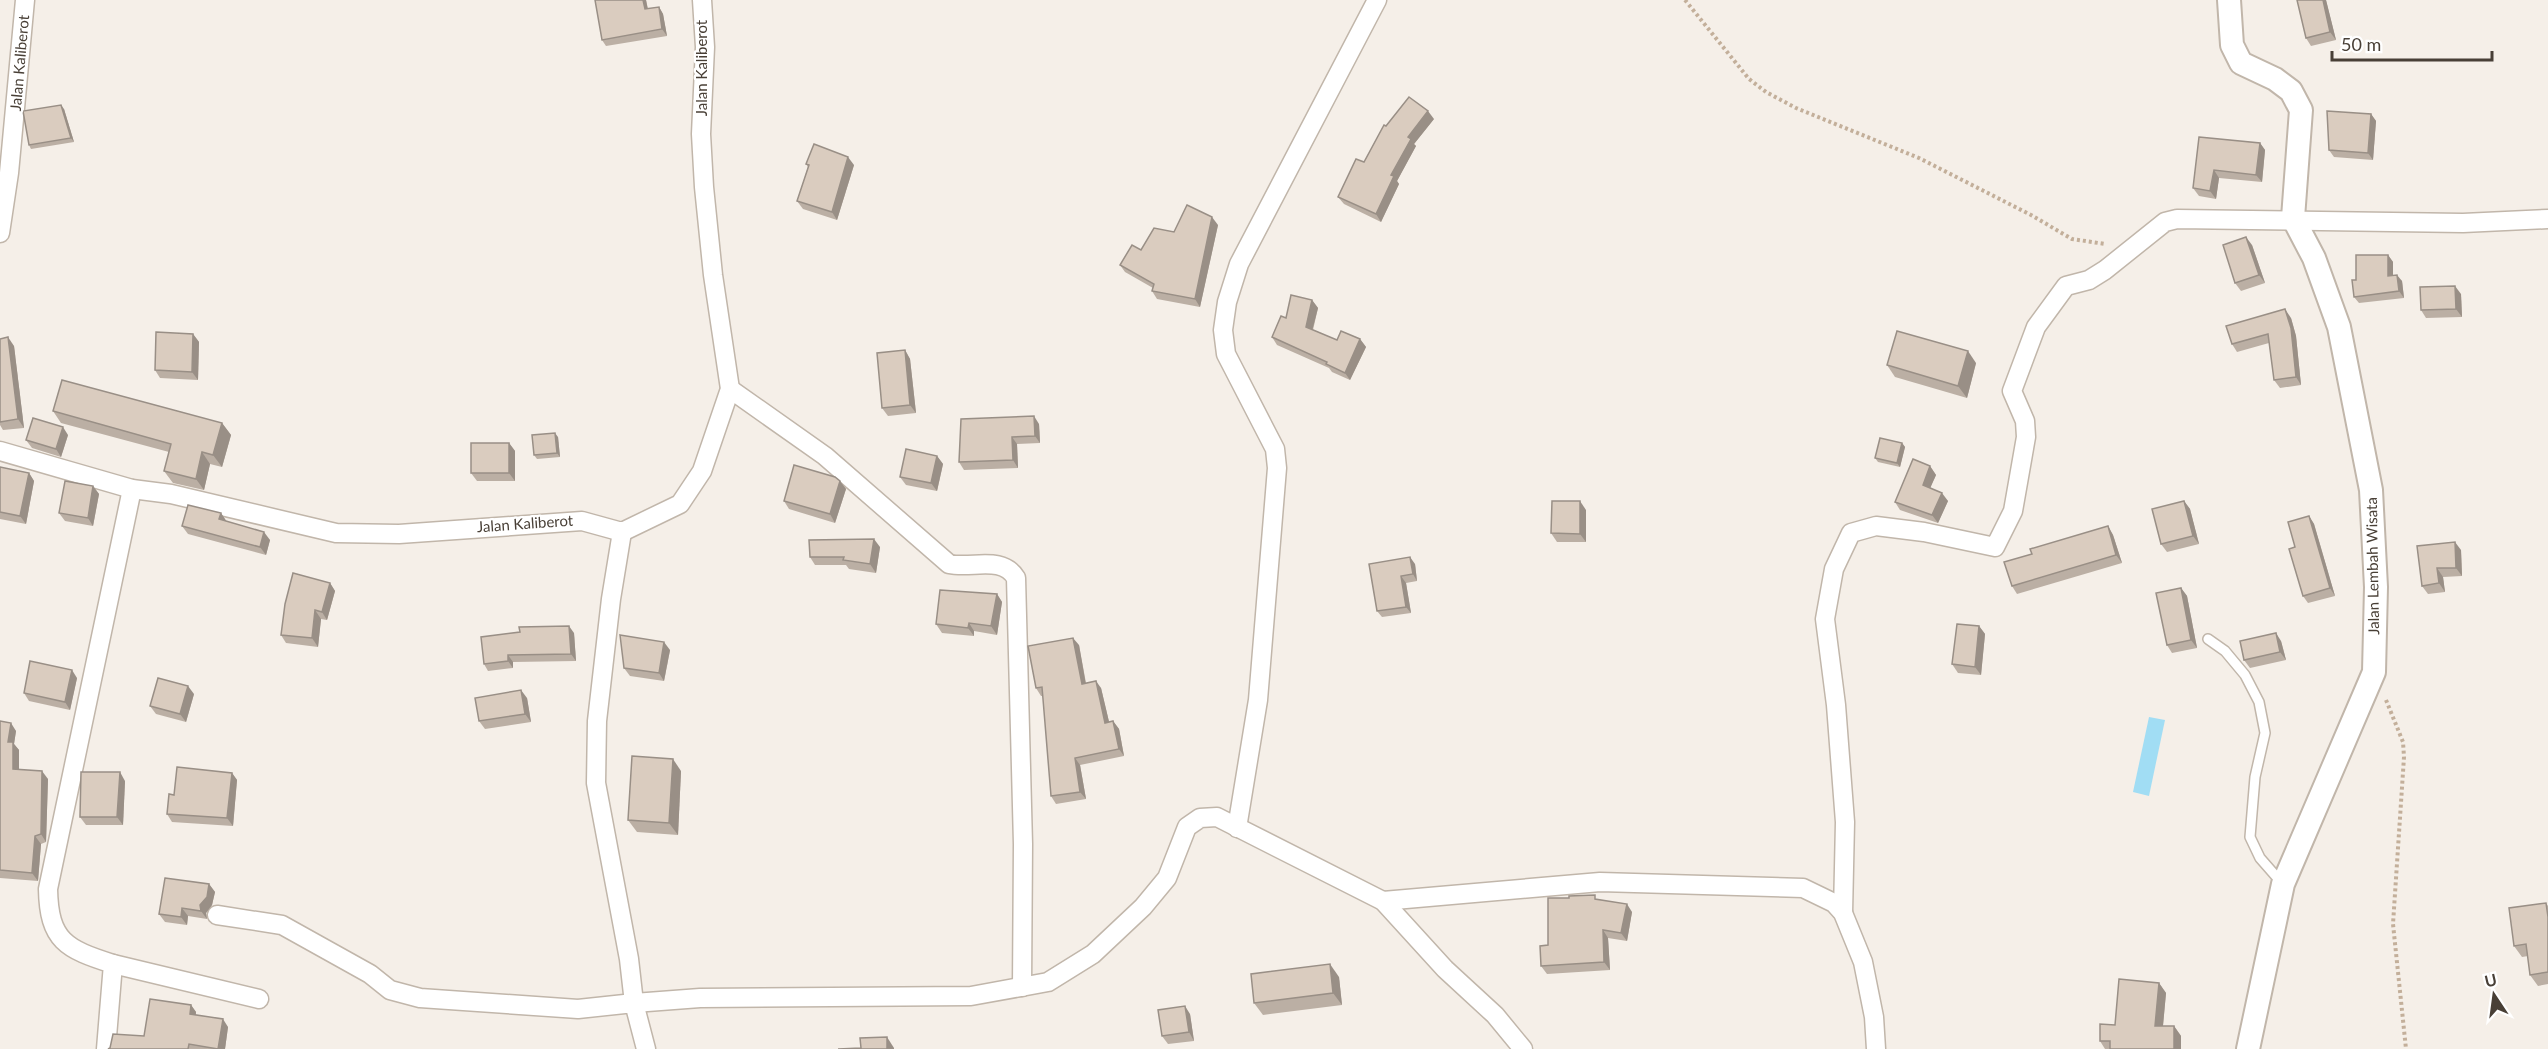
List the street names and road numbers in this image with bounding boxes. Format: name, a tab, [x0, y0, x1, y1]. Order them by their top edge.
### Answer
street label: Jalan Kaliberot	[6, 13, 32, 112]
street label: Jalan Kaliberot	[692, 19, 710, 116]
street label: Jalan Lembah Wisata	[2362, 497, 2382, 635]
street label: Jalan Kaliberot	[476, 511, 574, 535]

